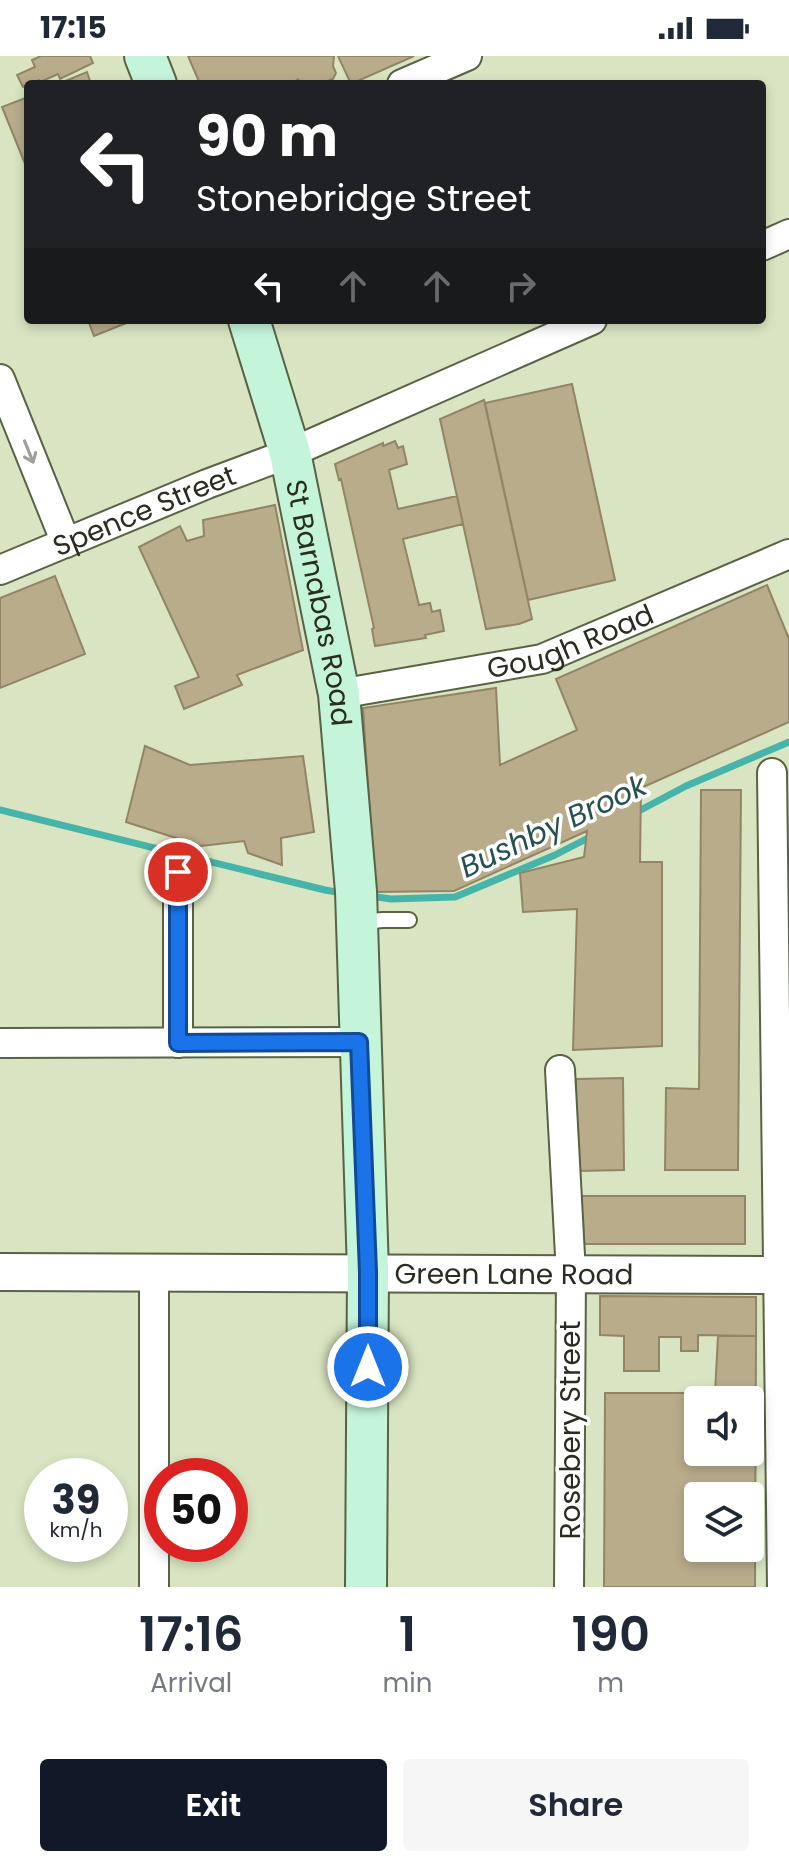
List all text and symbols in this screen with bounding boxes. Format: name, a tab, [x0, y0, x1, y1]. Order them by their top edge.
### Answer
text: 17:15	[40, 6, 107, 49]
text: 90 m	[196, 97, 338, 176]
icon: left	[64, 112, 168, 216]
text: Stonebridge Street	[196, 173, 531, 224]
icon: left	[247, 264, 291, 308]
icon: ahead	[331, 264, 375, 308]
icon: ahead	[415, 264, 459, 308]
icon: right	[499, 264, 543, 308]
one-way arrow	[23, 439, 37, 464]
street label: Spence Street	[47, 456, 241, 565]
street label: St Barnabas Road	[276, 476, 361, 728]
street label: Gough Road	[484, 594, 660, 688]
water label: Bushby Brook	[452, 763, 655, 888]
pin	[144, 838, 212, 906]
icon: arrive	[156, 850, 200, 894]
street label: Green Lane Road	[394, 1254, 634, 1294]
street label: Rosebery Street	[551, 1321, 590, 1539]
position arrow	[326, 1325, 410, 1409]
map controls	[684, 1386, 764, 1562]
button: sound	[684, 1386, 764, 1466]
speed limit sign: 50	[144, 1458, 248, 1562]
text: 39	[52, 1472, 100, 1528]
button: layers	[684, 1482, 764, 1562]
text: km/h	[49, 1516, 103, 1544]
text: 17:16	[139, 1601, 243, 1668]
text: 1	[399, 1601, 416, 1668]
text: 190	[571, 1601, 650, 1668]
text: Arrival	[150, 1665, 232, 1701]
text: min	[383, 1665, 432, 1701]
text: m	[597, 1665, 624, 1701]
button: Exit	[40, 1759, 387, 1851]
button: Share	[403, 1759, 749, 1851]

